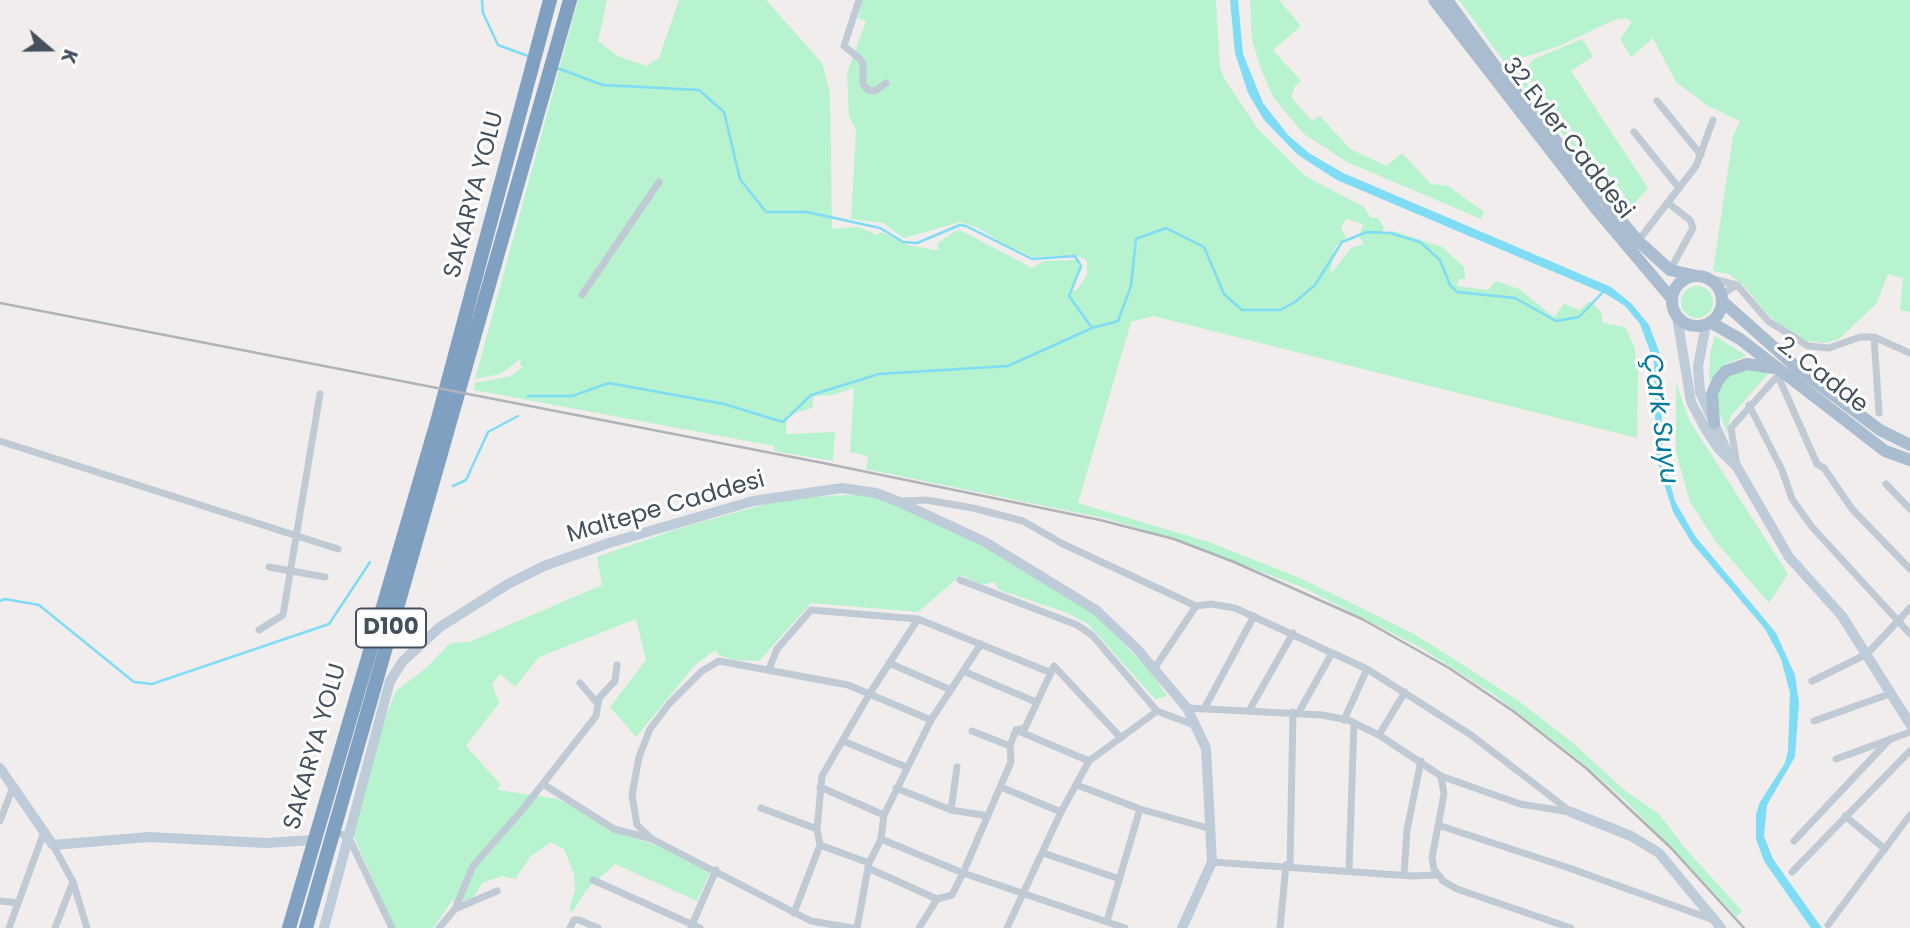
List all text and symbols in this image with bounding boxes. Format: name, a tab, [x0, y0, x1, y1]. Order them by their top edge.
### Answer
north arrow	[14, 14, 84, 84]
text: K	[54, 46, 84, 67]
street label: 32 Evler Caddesi	[1495, 53, 1639, 225]
street label: SAKARYA YOLU	[439, 108, 511, 282]
street label: 2. Cadde	[1771, 332, 1873, 420]
water label: Çark Suyu	[1634, 352, 1684, 486]
street label: Maltepe Caddesi	[564, 466, 768, 550]
road number: D100	[356, 608, 426, 648]
street label: SAKARYA YOLU	[279, 661, 353, 833]

